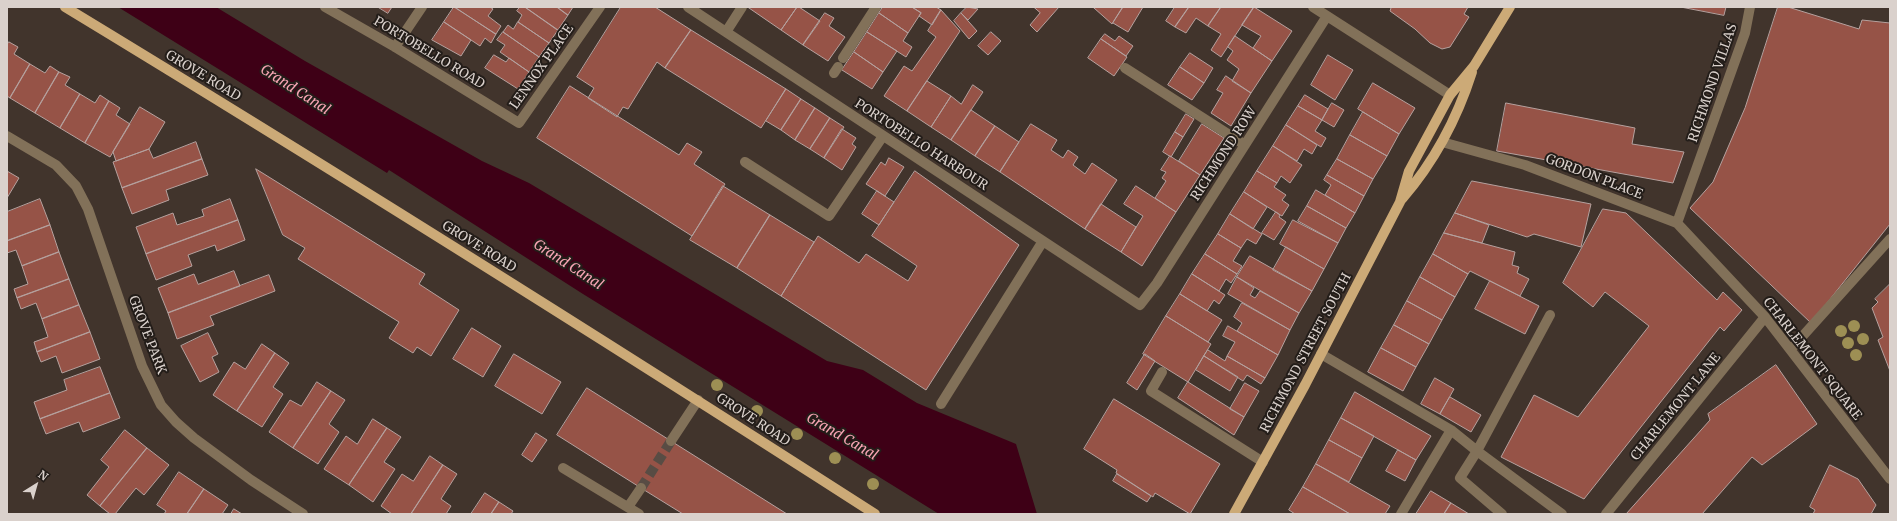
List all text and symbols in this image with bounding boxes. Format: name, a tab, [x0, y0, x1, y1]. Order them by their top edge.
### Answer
street label: PORTOBELLO ROAD	[371, 14, 487, 92]
street label: LENNOX PLACE	[507, 22, 577, 112]
street label: RICHMOND VILLAS	[1685, 22, 1741, 144]
street label: GROVE ROAD	[163, 48, 243, 104]
water label: Grand Canal	[257, 61, 333, 119]
street label: PORTOBELLO HARBOUR	[851, 96, 991, 194]
street label: RICHMOND ROW	[1188, 104, 1260, 204]
street label: GORDON PLACE	[1543, 151, 1645, 203]
street label: GROVE ROAD	[439, 218, 519, 276]
water label: Grand Canal	[530, 236, 606, 294]
street label: RICHMOND STREET SOUTH	[1257, 271, 1355, 435]
street label: GROVE PARK	[125, 294, 169, 376]
street label: CHARLEMONT SQUARE	[1759, 295, 1865, 423]
street label: CHARLEMONT LANE	[1628, 350, 1724, 464]
street label: GROVE ROAD	[713, 390, 793, 450]
water label: Grand Canal	[803, 410, 881, 464]
north arrow	[16, 465, 56, 505]
text: N	[36, 467, 51, 484]

